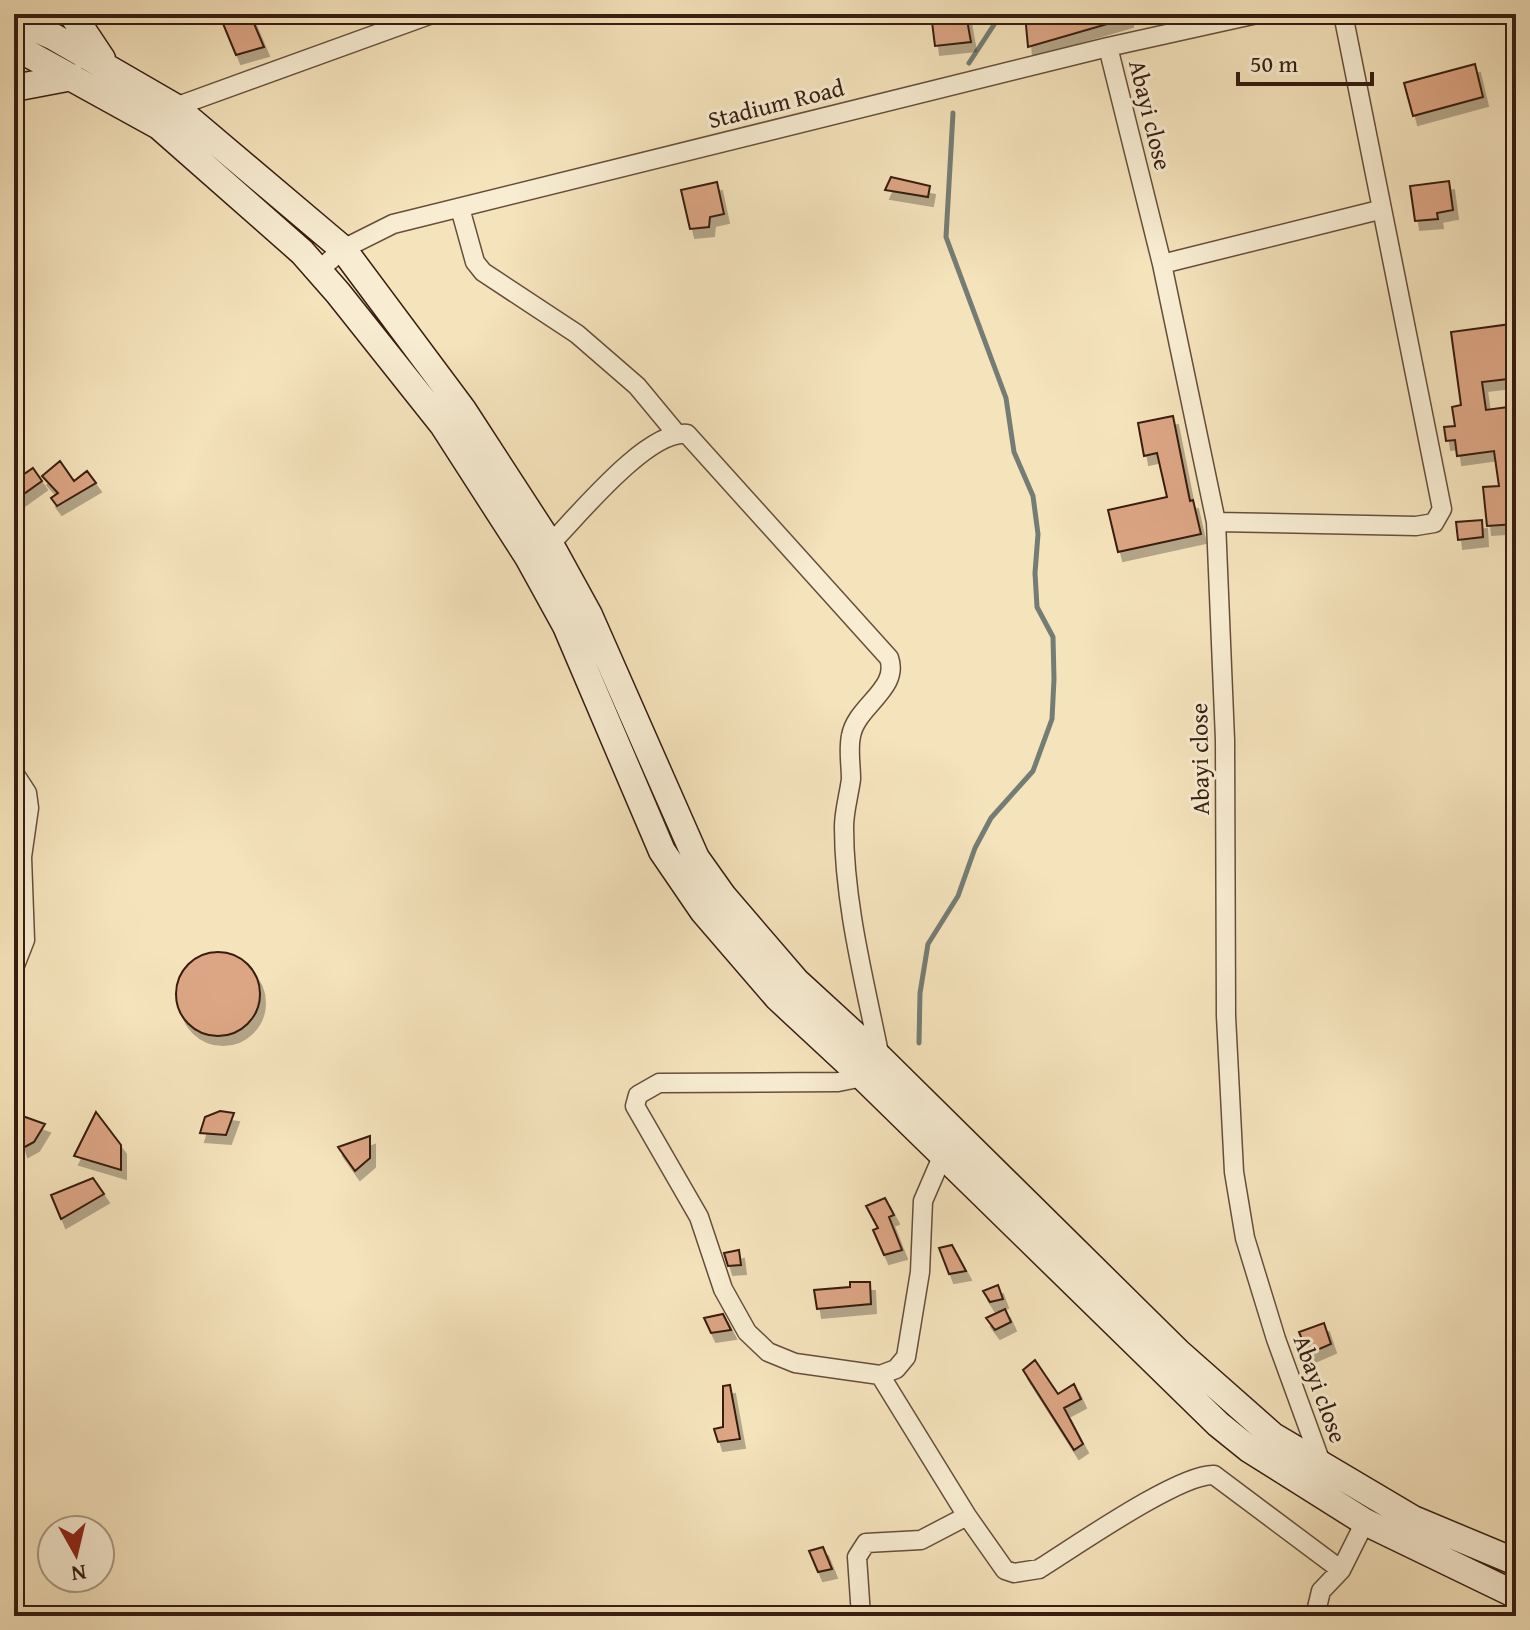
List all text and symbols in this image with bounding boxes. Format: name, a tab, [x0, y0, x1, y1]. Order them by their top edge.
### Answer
scale bar	[1238, 36, 1372, 86]
text: 50 m	[1250, 46, 1298, 81]
street label: Abayi close	[1120, 56, 1181, 174]
street label: Stadium Road	[704, 70, 848, 137]
street label: Abayi close	[1181, 703, 1218, 815]
street label: Abayi close	[1285, 1330, 1356, 1448]
north arrow	[36, 1514, 116, 1594]
text: N	[69, 1557, 88, 1591]

